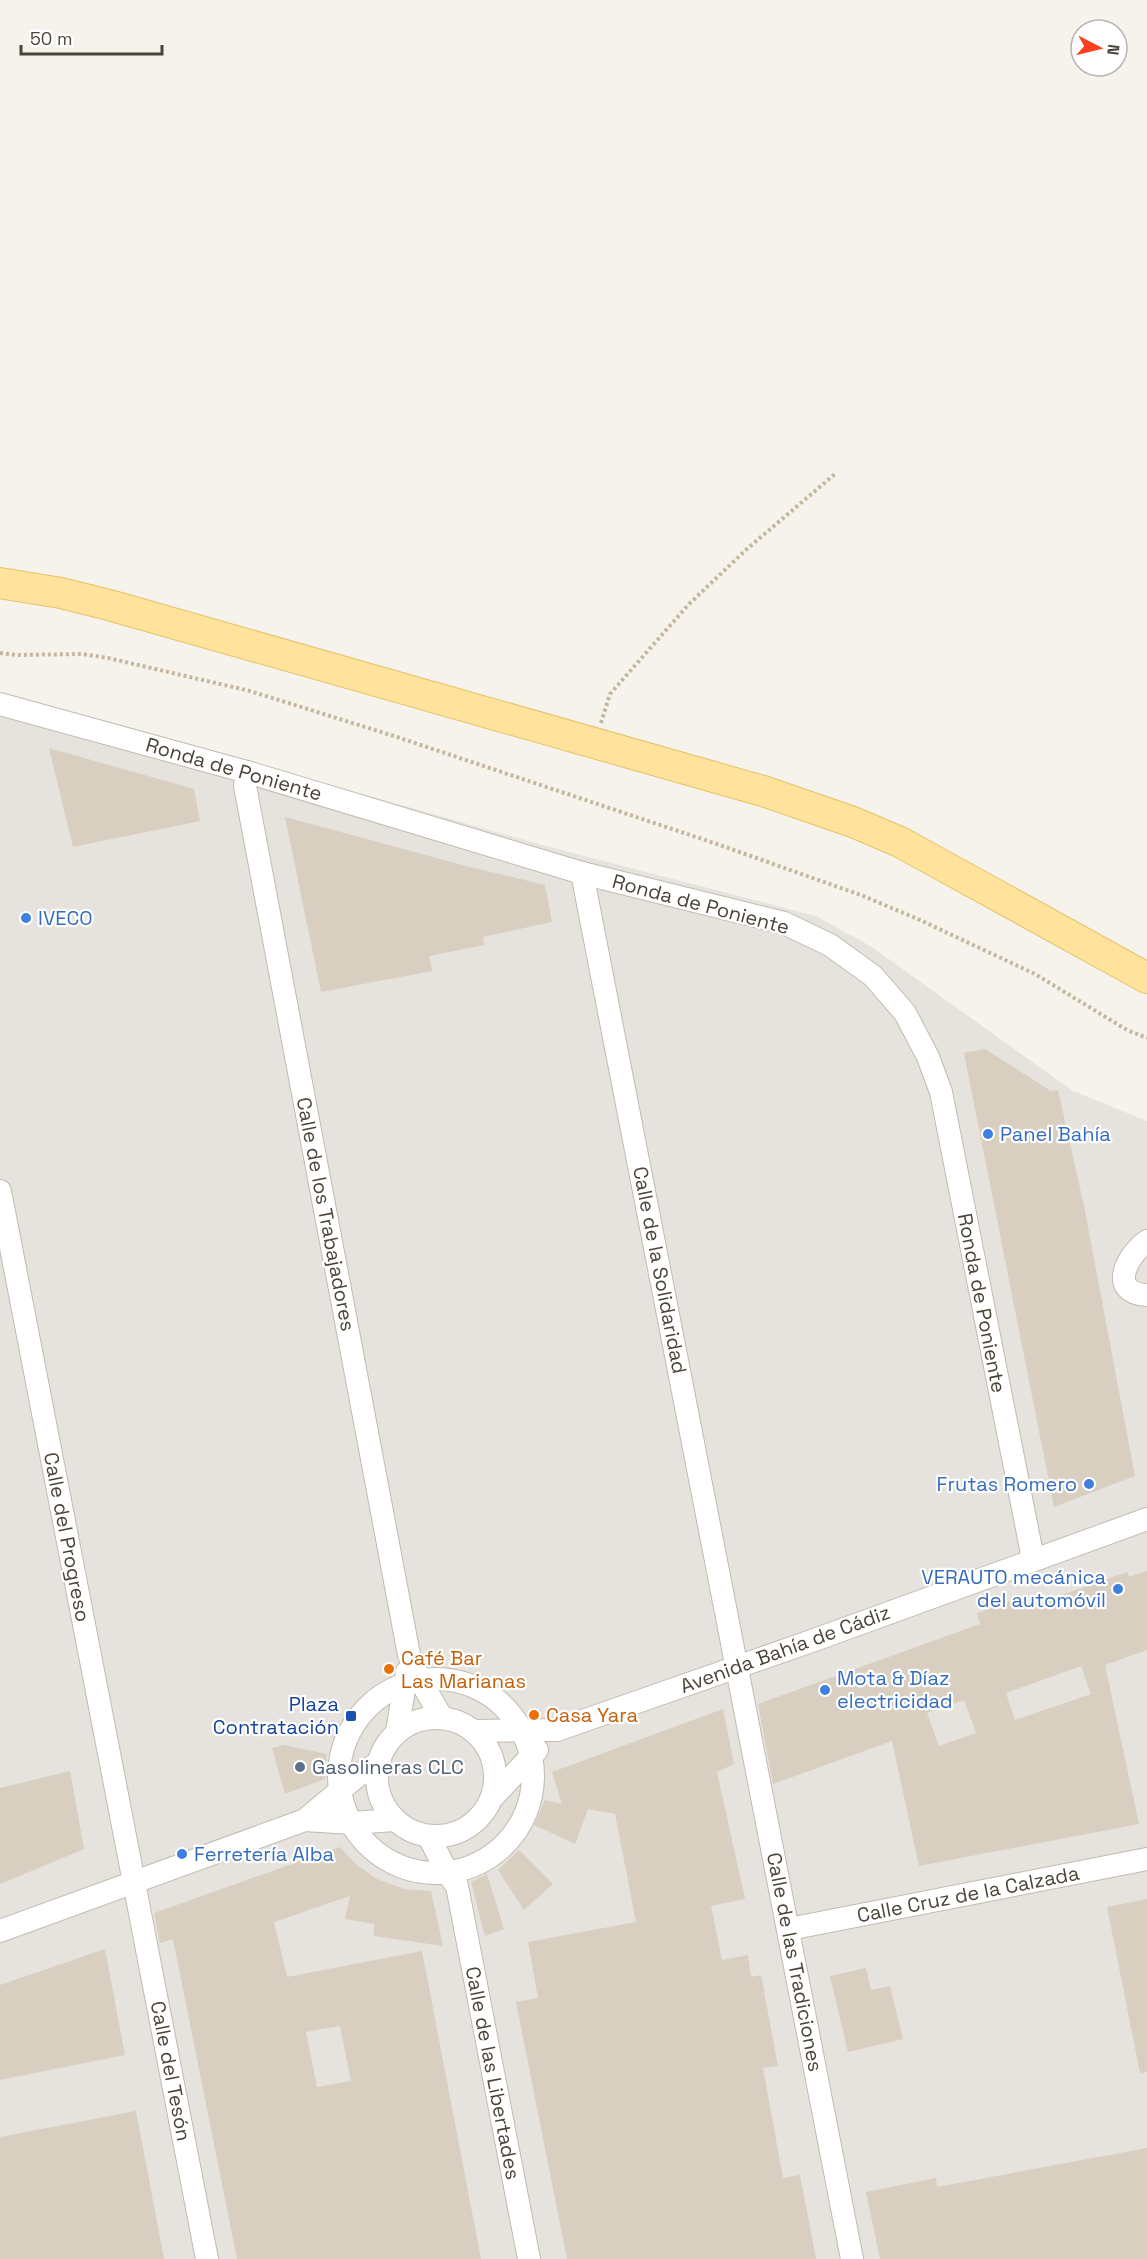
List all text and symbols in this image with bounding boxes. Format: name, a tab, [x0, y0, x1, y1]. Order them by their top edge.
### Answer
scale bar	[21, 18, 162, 56]
north arrow	[1069, 18, 1129, 78]
text: 50 m	[30, 27, 72, 50]
text: N	[1102, 43, 1124, 56]
street label: Ronda de Poniente	[143, 731, 325, 807]
street label: Ronda de Poniente	[610, 868, 792, 940]
place label: IVECO	[38, 905, 93, 931]
marker: IVECO	[19, 911, 33, 925]
street label: Calle de los Trabajadores	[291, 1095, 361, 1333]
place label: Panel Bahía	[1000, 1121, 1111, 1147]
marker: Panel Bahía	[981, 1127, 995, 1141]
street label: Calle de la Solidaridad	[627, 1164, 693, 1376]
street label: Ronda de Poniente	[952, 1211, 1012, 1395]
street label: Calle del Progreso	[38, 1450, 96, 1624]
place label: Frutas Romero	[937, 1471, 1077, 1497]
marker: Frutas Romero	[1082, 1477, 1096, 1491]
place label: VERAUTO mecánica del automóvil	[921, 1564, 1106, 1613]
marker: VERAUTO mecánica del automóvil	[1111, 1582, 1125, 1596]
street label: Avenida Bahía de Cádiz	[676, 1599, 894, 1699]
place label: Café Bar Las Marianas	[401, 1645, 526, 1694]
marker: Café Bar Las Marianas	[382, 1662, 396, 1676]
place label: Mota & Díaz electricidad	[837, 1665, 953, 1714]
marker: Mota & Díaz electricidad	[818, 1683, 832, 1697]
place label: Plaza Contratación	[213, 1691, 339, 1740]
place label: Casa Yara	[546, 1702, 638, 1728]
marker: Casa Yara	[527, 1708, 541, 1722]
marker: Plaza Contratación	[344, 1709, 358, 1723]
place label: Gasolineras CLC	[312, 1754, 464, 1780]
marker: Gasolineras CLC	[293, 1760, 307, 1774]
place label: Ferretería Alba	[194, 1841, 334, 1867]
marker: Ferretería Alba	[175, 1847, 189, 1861]
street label: Calle de las Tradiciones	[761, 1850, 829, 2074]
street label: Calle Cruz de la Calzada	[855, 1860, 1081, 1928]
street label: Calle de las Libertades	[460, 1964, 526, 2182]
street label: Calle del Tesón	[145, 1999, 197, 2143]

